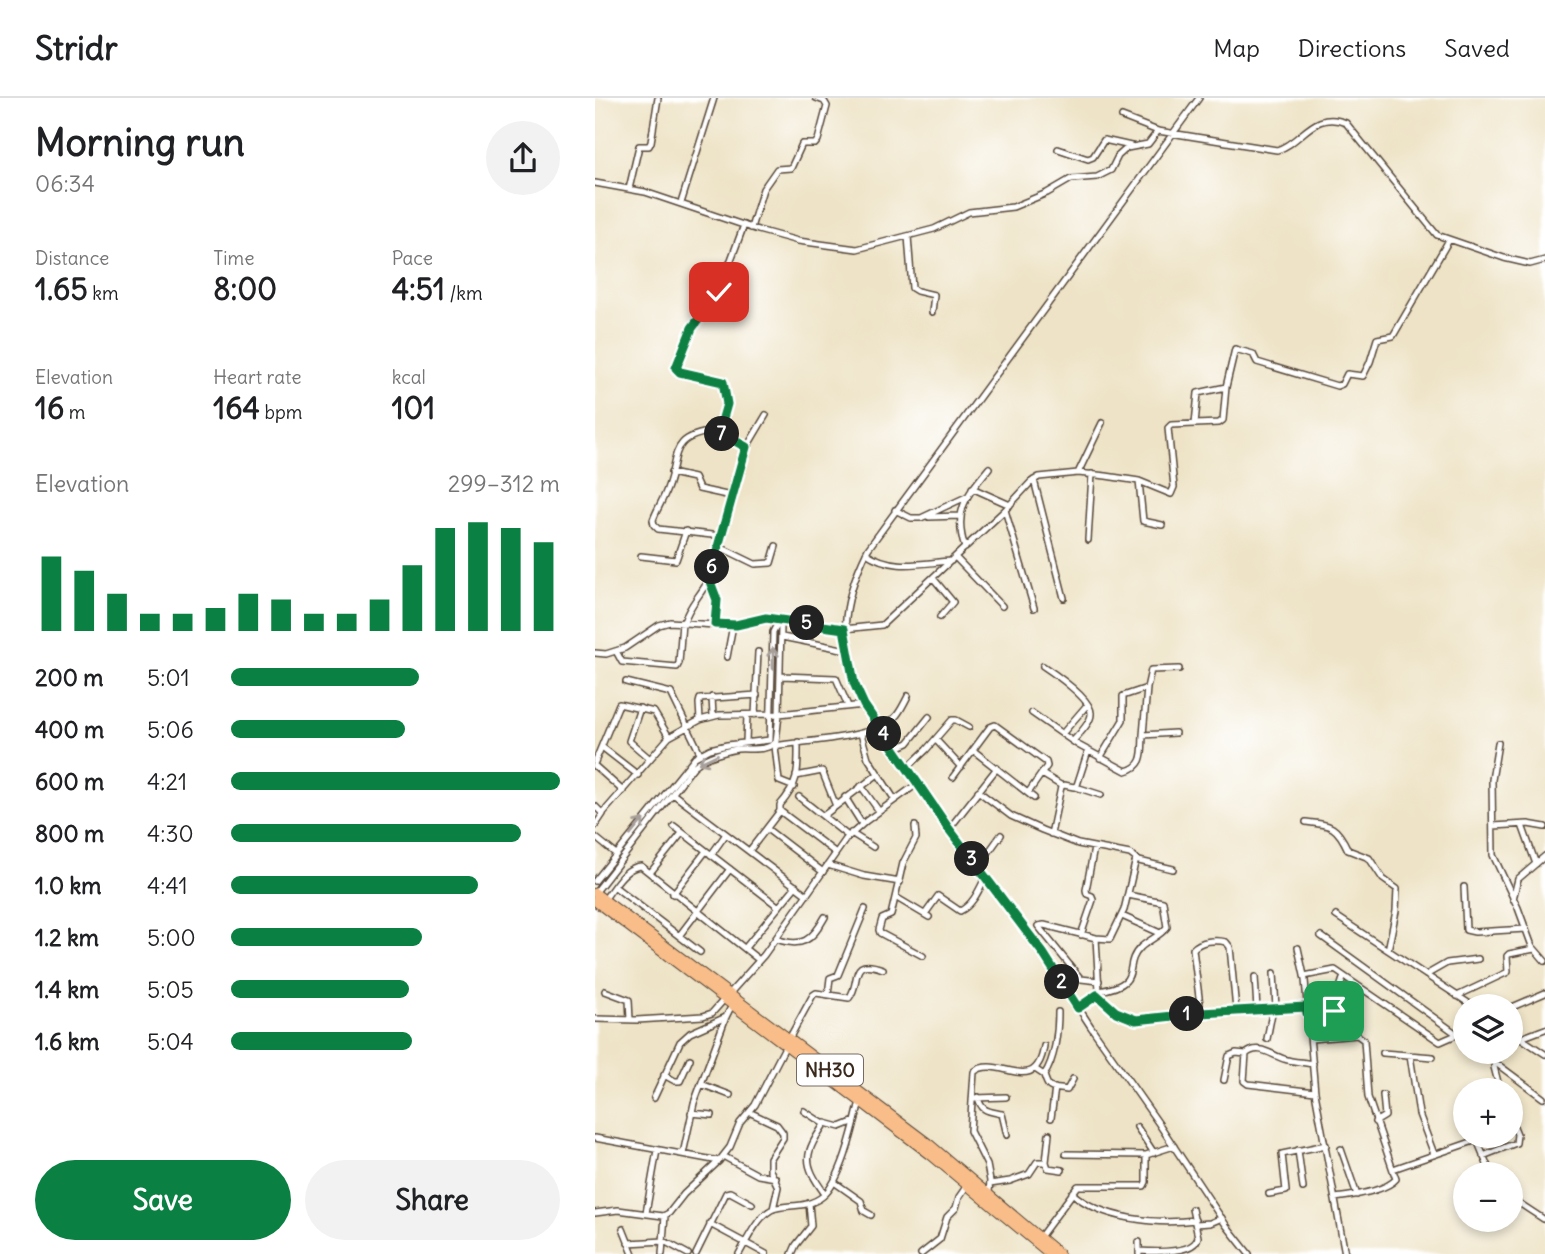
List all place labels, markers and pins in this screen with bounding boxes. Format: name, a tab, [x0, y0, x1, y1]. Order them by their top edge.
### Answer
pin	[689, 262, 749, 322]
pin: 7	[705, 416, 739, 452]
pin: 6	[695, 550, 729, 584]
pin: 5	[789, 606, 825, 640]
pin: 4	[867, 716, 901, 752]
pin: 3	[955, 842, 989, 876]
pin: 2	[1044, 964, 1079, 1000]
pin	[1304, 981, 1364, 1041]
pin: 1	[1169, 996, 1205, 1032]

